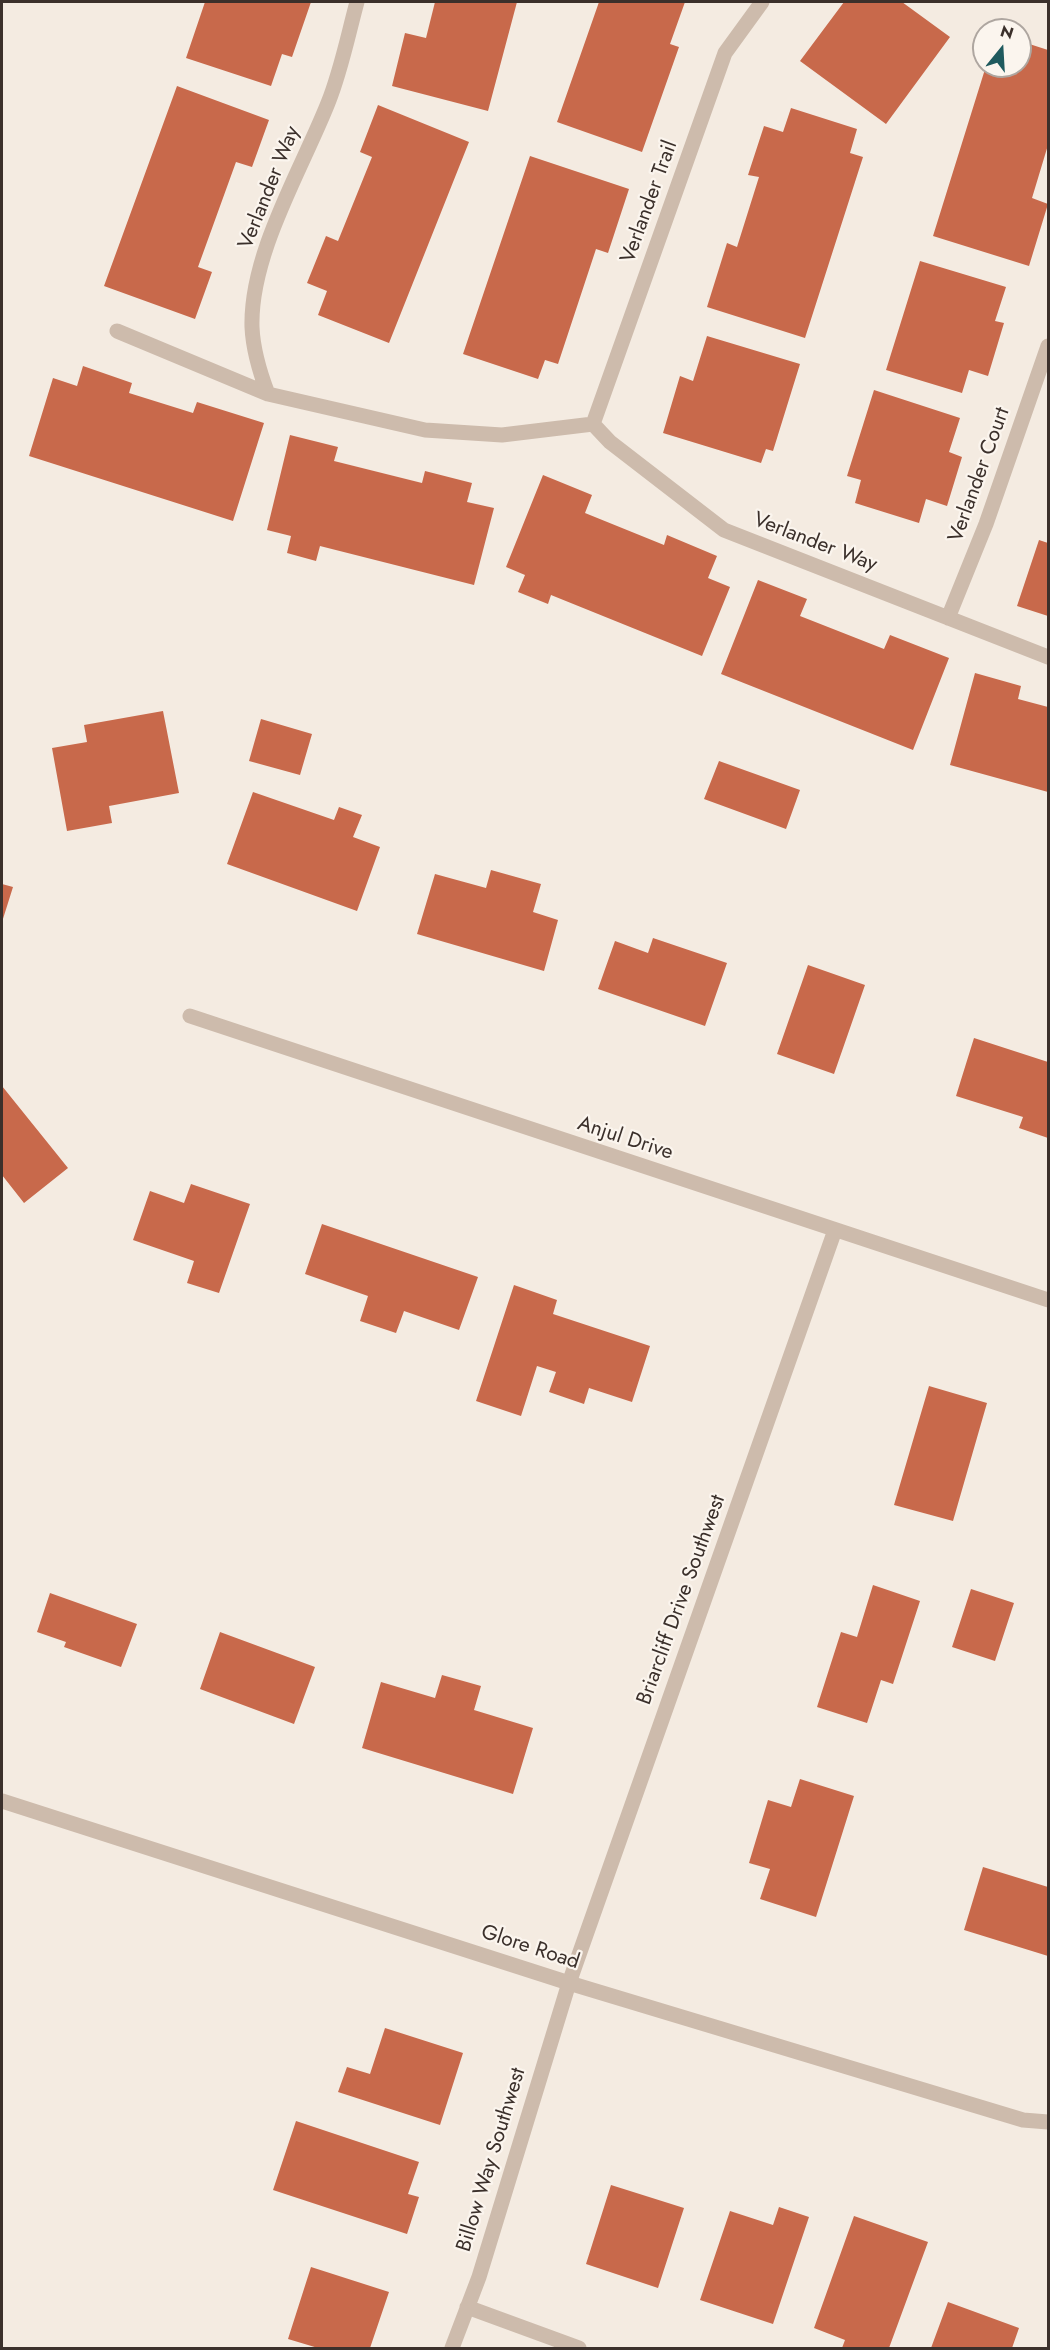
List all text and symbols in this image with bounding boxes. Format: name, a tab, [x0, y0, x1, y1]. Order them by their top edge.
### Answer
north arrow	[972, 18, 1032, 78]
text: N	[997, 19, 1017, 45]
street label: Verlander Way	[234, 123, 306, 253]
street label: Verlander Trail	[616, 137, 684, 267]
street label: Verlander Court	[944, 404, 1016, 546]
street label: Verlander Way	[750, 508, 880, 578]
street label: Anjul Drive	[574, 1112, 676, 1166]
street label: Briarcliff Drive Southwest	[632, 1492, 732, 1708]
street label: Glore Road	[478, 1920, 582, 1976]
street label: Billow Way Southwest	[452, 2065, 532, 2255]

